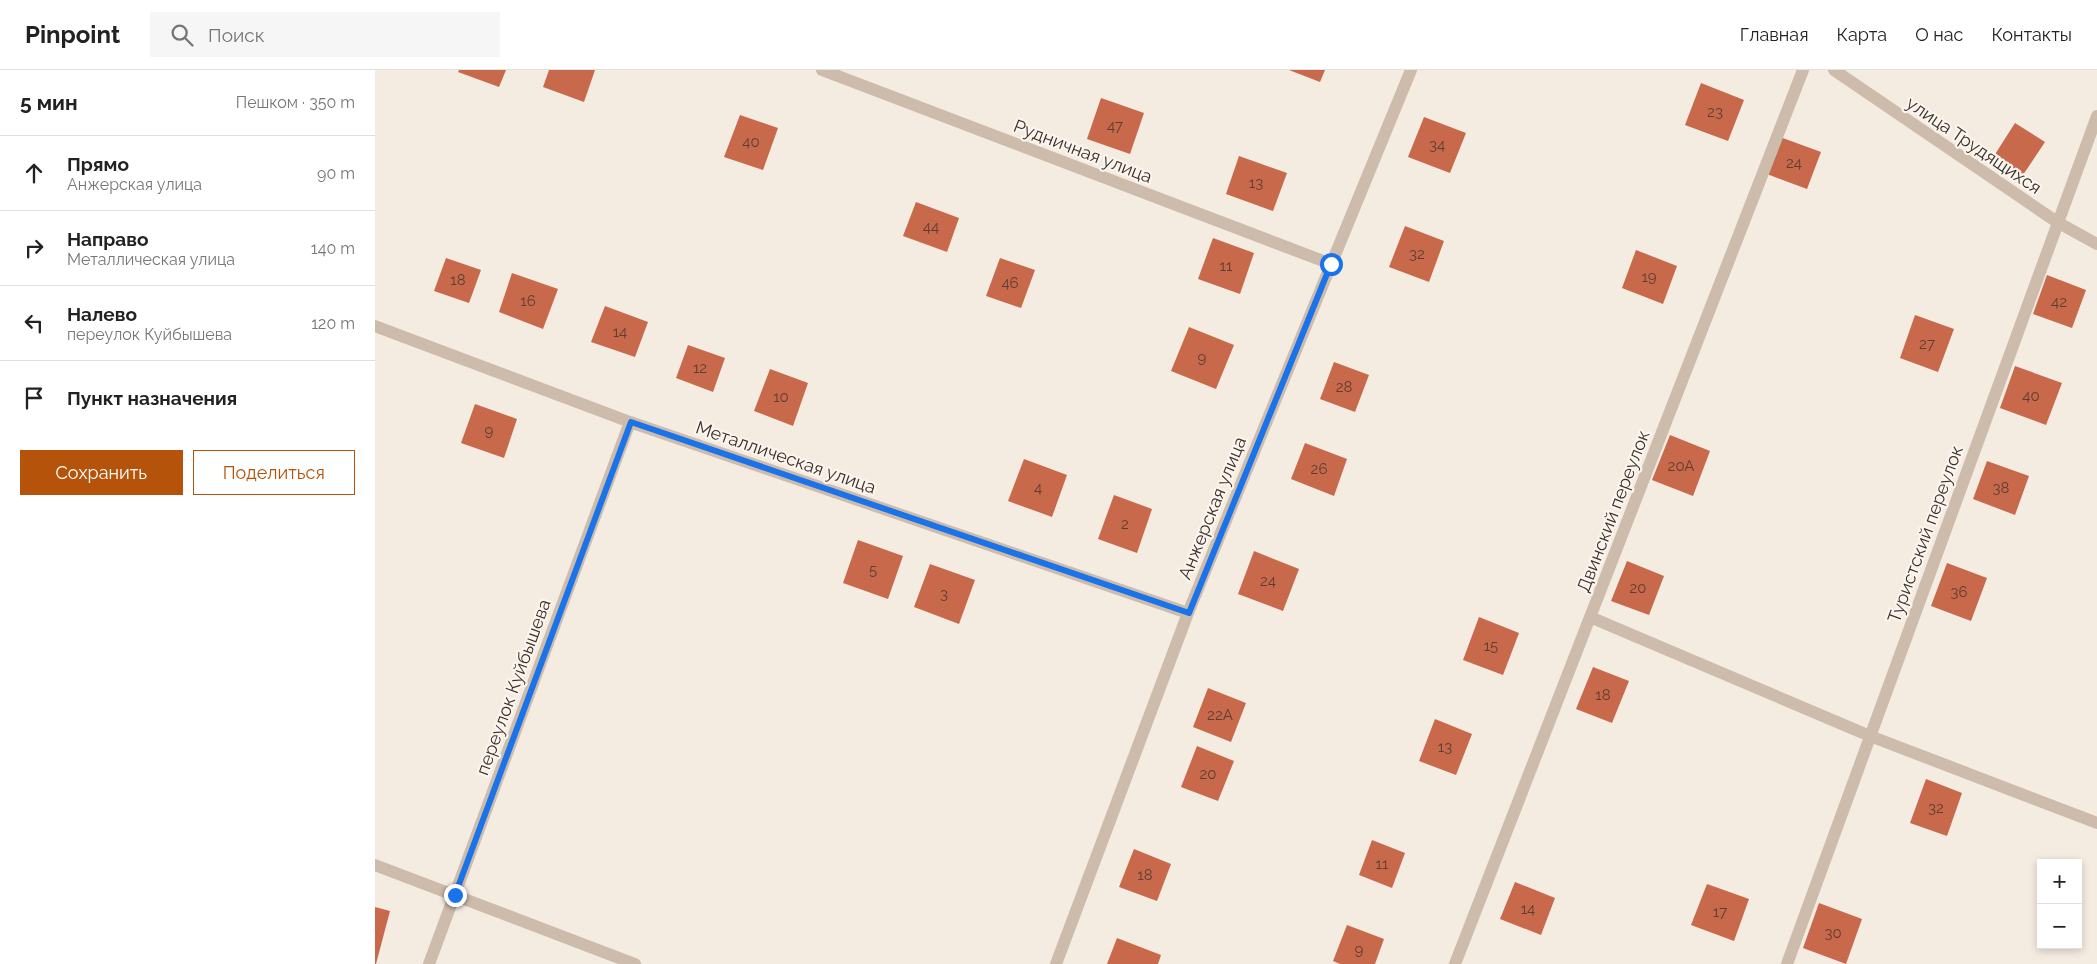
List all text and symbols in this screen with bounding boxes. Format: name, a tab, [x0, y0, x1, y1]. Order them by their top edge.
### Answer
search box	[150, 12, 500, 57]
text: Pinpoint	[25, 20, 120, 49]
icon: search	[168, 21, 196, 49]
text: Поиск	[208, 24, 265, 46]
text: Главная	[1740, 24, 1808, 45]
text: Карта	[1836, 24, 1887, 45]
text: О нас	[1915, 24, 1963, 45]
text: Контакты	[1991, 24, 2072, 45]
text: 5 мин	[20, 90, 78, 115]
street label: улица Трудящихся	[1902, 92, 2046, 198]
text: Пешком · 350 m	[236, 93, 355, 112]
house number: 23	[1707, 103, 1723, 121]
street label: Рудничная улица	[1011, 115, 1155, 187]
house number: 47	[1107, 117, 1123, 135]
house number: 40	[742, 133, 760, 151]
house number: 34	[1429, 136, 1445, 154]
text: Прямо	[67, 153, 129, 175]
house number: 24	[1786, 154, 1802, 172]
icon: ahead	[20, 159, 48, 187]
text: 90 m	[317, 164, 355, 183]
house number: 13	[1249, 174, 1263, 192]
text: Анжерская улица	[67, 175, 202, 194]
house number: 44	[923, 218, 939, 236]
text: Направо	[67, 228, 148, 250]
icon: right	[20, 234, 48, 262]
text: 140 m	[311, 239, 355, 258]
house number: 32	[1409, 245, 1425, 263]
text: Металлическая улица	[67, 250, 235, 269]
route start	[1320, 253, 1343, 276]
house number: 11	[1220, 257, 1233, 275]
house number: 19	[1641, 268, 1657, 286]
house number: 18	[450, 271, 466, 289]
house number: 46	[1001, 274, 1019, 292]
house number: 16	[520, 292, 536, 310]
house number: 42	[2051, 293, 2067, 311]
text: Налево	[67, 303, 137, 325]
icon: left	[20, 309, 48, 337]
text: 120 m	[311, 314, 355, 333]
house number: 14	[613, 323, 627, 341]
text: переулок Куйбышева	[67, 325, 232, 344]
house number: 27	[1919, 335, 1935, 353]
house number: 9	[1198, 349, 1207, 367]
house number: 12	[693, 359, 707, 377]
house number: 28	[1336, 378, 1352, 396]
icon: arrive	[20, 384, 48, 412]
text: Пункт назначения	[67, 387, 237, 409]
house number: 40	[2022, 387, 2040, 405]
house number: 10	[773, 388, 789, 406]
street label: Металлическая улица	[693, 416, 879, 498]
house number: 9	[485, 422, 494, 440]
street label: Двинский переулок	[1572, 427, 1654, 595]
street label: Анжерская улица	[1174, 434, 1250, 582]
street label: Туристский переулок	[1883, 443, 1967, 625]
button: Сохранить	[20, 450, 183, 495]
button: Поделиться	[193, 450, 355, 495]
house number: 20А	[1668, 457, 1694, 475]
house number: 26	[1311, 460, 1327, 478]
house number: 4	[1034, 479, 1042, 497]
house number: 38	[1993, 479, 2010, 497]
house number: 2	[1121, 515, 1129, 533]
house number: 5	[869, 561, 877, 579]
house number: 24	[1260, 572, 1276, 590]
house number: 20	[1630, 579, 1647, 597]
house number: 36	[1950, 583, 1968, 601]
house number: 3	[940, 585, 948, 603]
street label: переулок Куйбышева	[471, 596, 555, 778]
house number: 15	[1484, 637, 1498, 655]
house number: 18	[1595, 686, 1611, 704]
house number: 22А	[1207, 706, 1233, 724]
house number: 13	[1438, 738, 1452, 756]
house number: 20	[1200, 765, 1217, 783]
house number: 32	[1928, 799, 1944, 817]
house number: 11	[1376, 855, 1389, 873]
map controls	[2037, 859, 2082, 949]
button: +	[2037, 859, 2082, 904]
house number: 18	[1137, 866, 1153, 884]
route end	[444, 884, 467, 907]
house number: 14	[1521, 900, 1535, 918]
house number: 17	[1713, 903, 1727, 921]
button: −	[2037, 904, 2082, 949]
house number: 30	[1824, 924, 1842, 942]
house number: 9	[1355, 941, 1364, 959]

